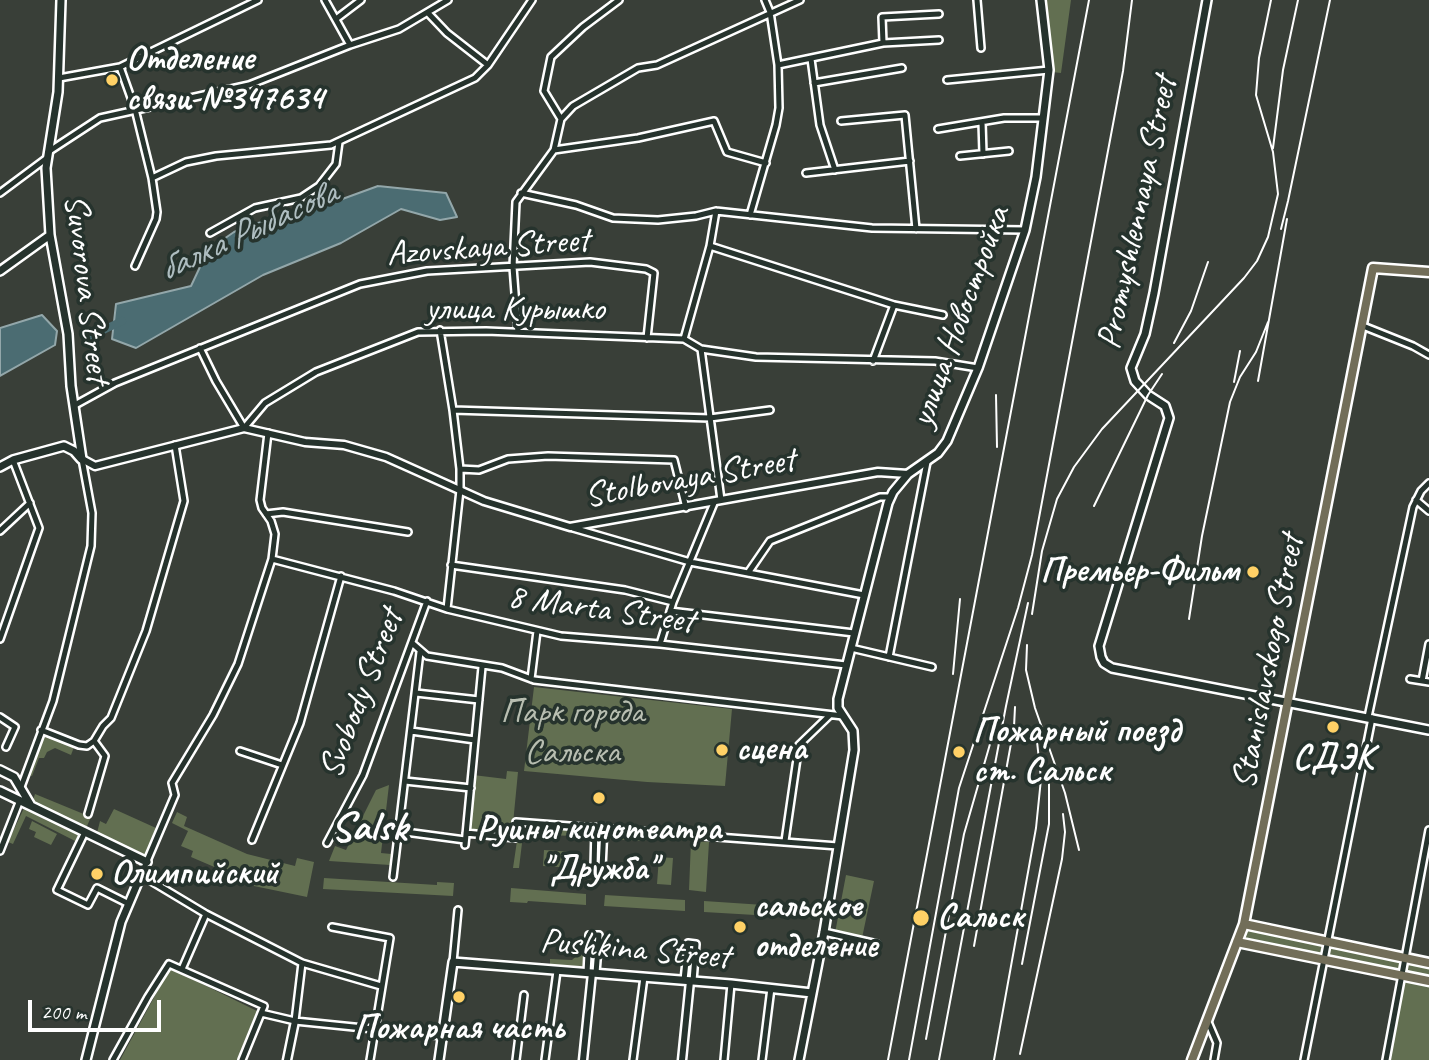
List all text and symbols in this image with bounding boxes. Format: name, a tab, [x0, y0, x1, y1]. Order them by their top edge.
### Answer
place label: Отделение связи №347634	[126, 39, 324, 121]
marker: Отделение связи №347634	[104, 72, 120, 88]
street label: Promyshlennaya Street	[1089, 73, 1187, 353]
water label: балка Рыбасова	[152, 171, 344, 293]
street label: Suvorova Street	[54, 192, 118, 386]
street label: улица Новостройка	[902, 201, 1020, 433]
street label: Azovskaya Street	[385, 220, 591, 276]
street label: улица Курышко	[425, 289, 605, 331]
street label: Stolbovaya Street	[581, 440, 799, 518]
street label: Stanislavskogo Street	[1224, 532, 1314, 792]
place label: Премьер-Фильм	[1041, 551, 1239, 593]
marker: Премьер-Фильм	[1245, 564, 1261, 580]
street label: 8 Marta Street	[505, 576, 697, 644]
street label: Svobody Street	[311, 604, 413, 784]
park label: Парк города Сальска	[500, 692, 644, 774]
place label: Пожарный поезд ст. Сальск	[973, 711, 1180, 793]
marker: СДЭК	[1325, 719, 1341, 735]
place label: сцена	[736, 729, 807, 771]
place label: СДЭК	[1293, 738, 1373, 780]
marker: сцена	[714, 742, 730, 758]
marker: Пожарный поезд ст. Сальск	[951, 744, 967, 760]
marker: Руины кинотеатра "Дружба"	[591, 790, 607, 806]
district label: Salsk	[331, 804, 407, 854]
place label: Руины кинотеатра "Дружба"	[477, 809, 721, 891]
place label: Олимпийский	[111, 853, 278, 895]
marker: Олимпийский	[89, 866, 105, 882]
place label: сальское отделение	[754, 886, 878, 968]
place label: Сальск	[937, 897, 1023, 939]
marker: Сальск	[911, 908, 931, 928]
marker: сальское отделение	[732, 919, 748, 935]
street label: Pushkina Street	[538, 921, 732, 979]
scale bar	[32, 986, 164, 1030]
marker: Пожарная часть	[451, 989, 467, 1005]
text: 200 m	[41, 999, 86, 1025]
place label: Пожарная часть	[354, 1008, 564, 1050]

